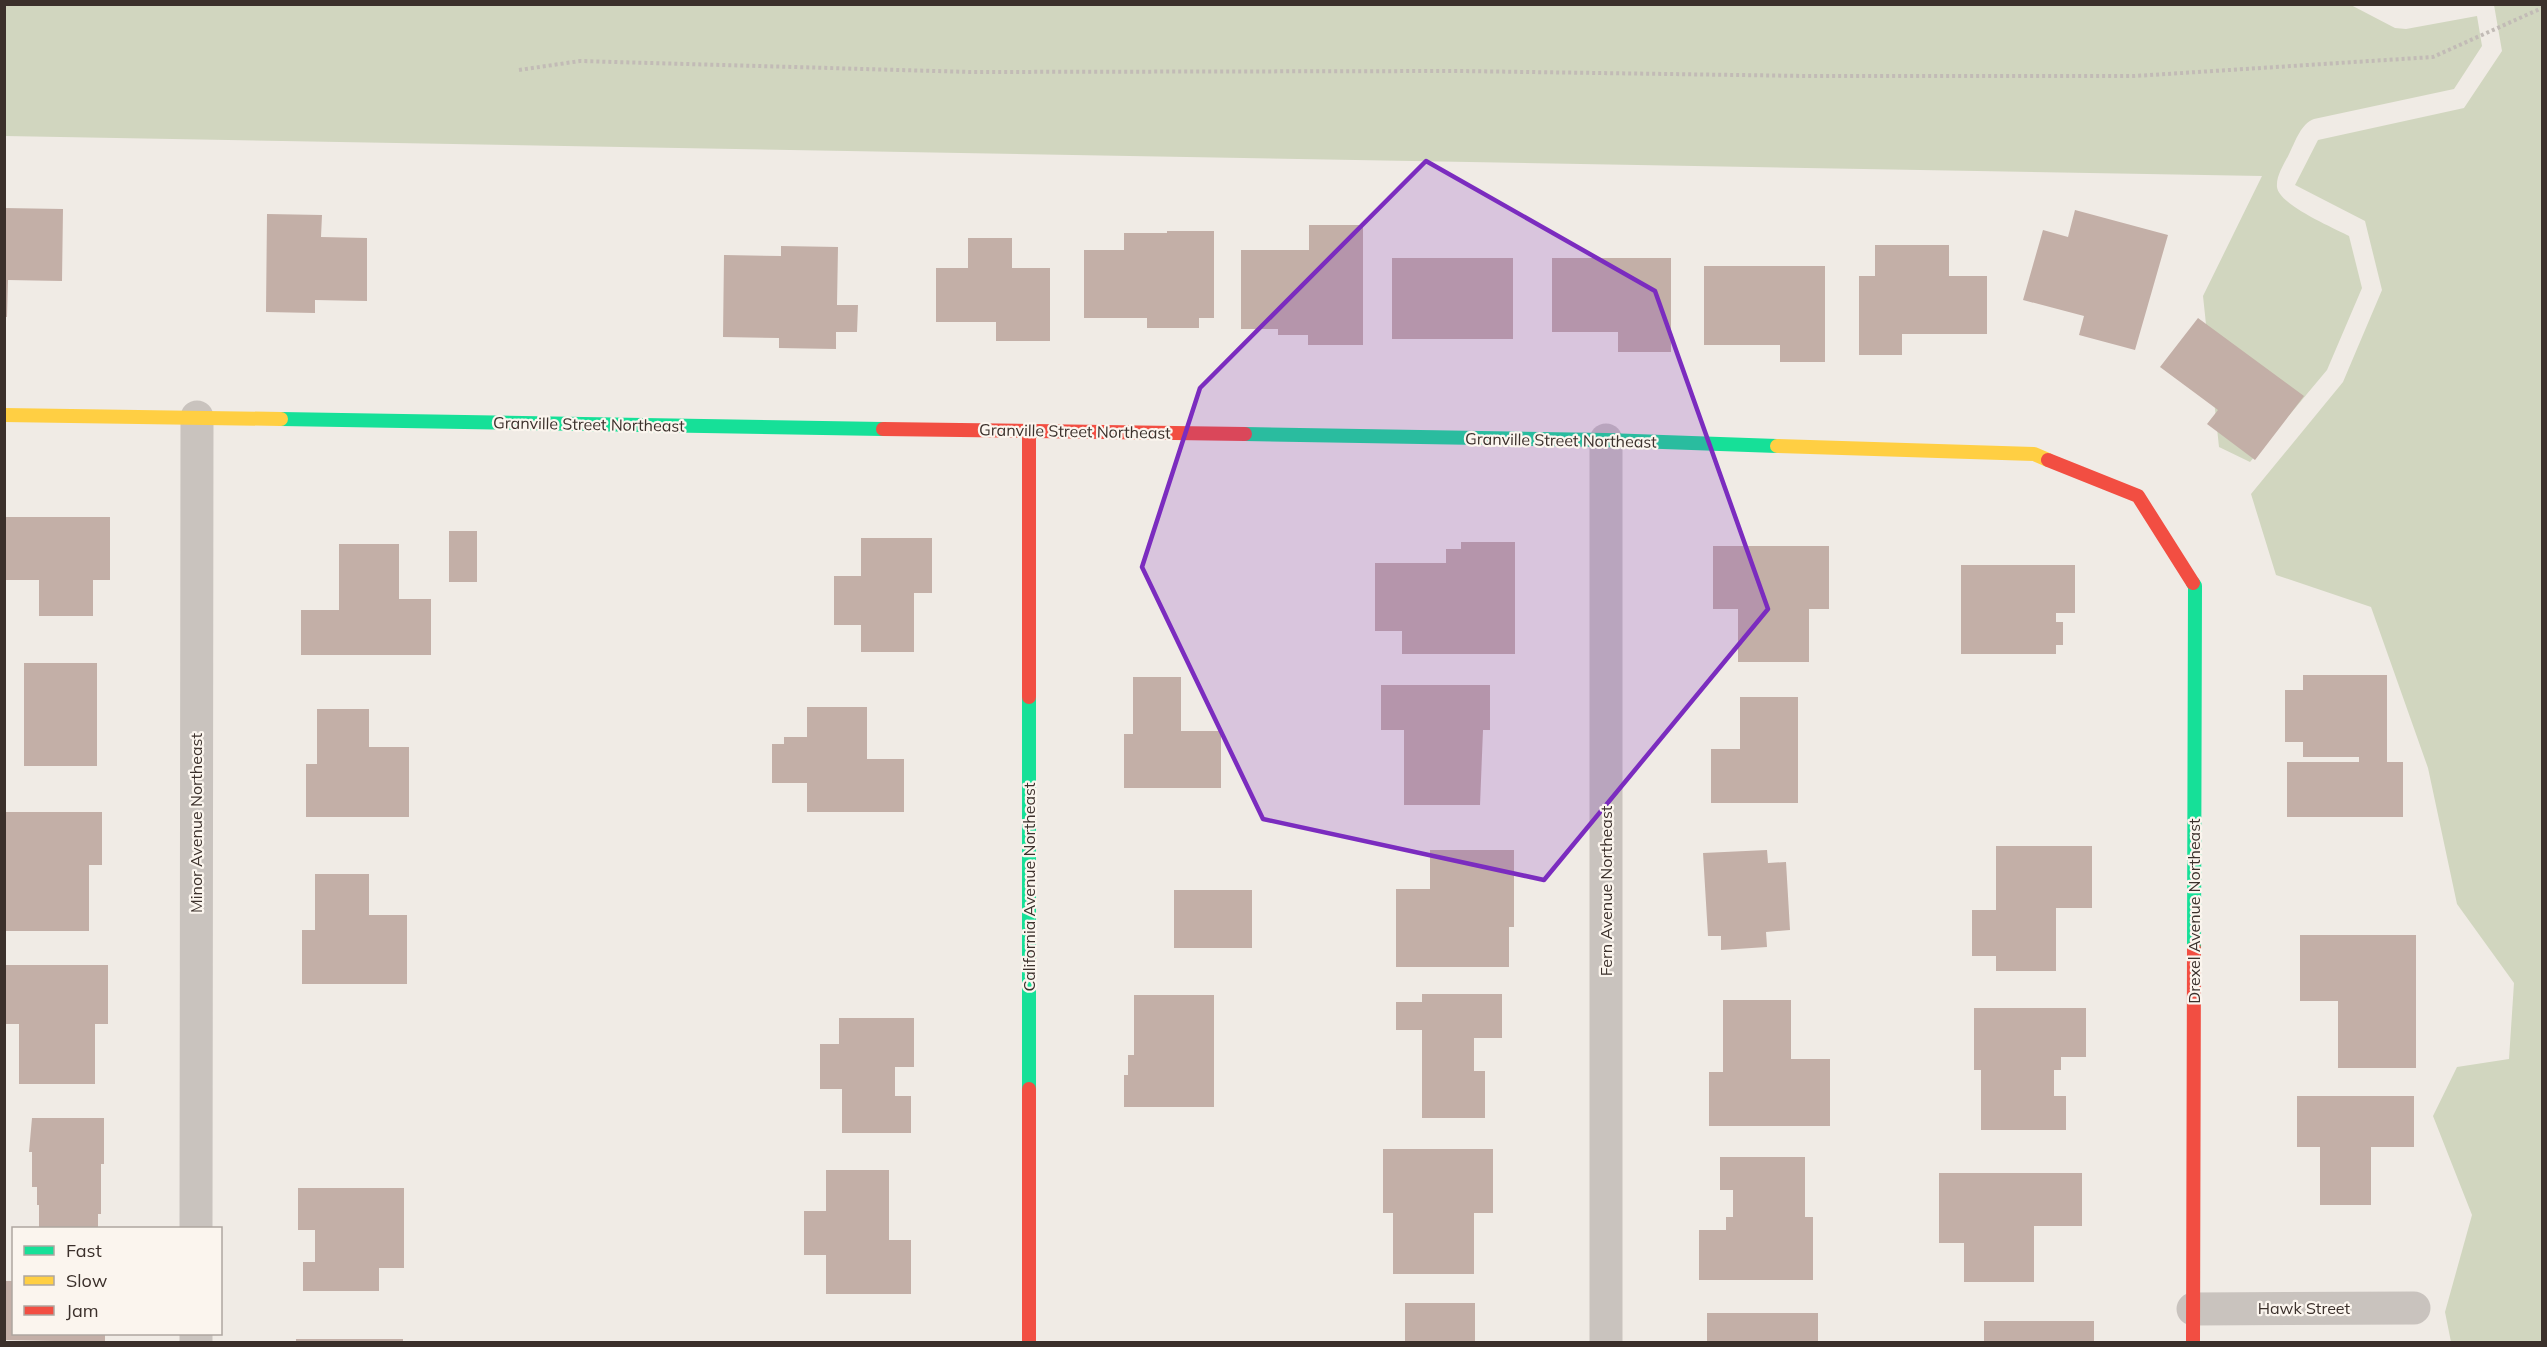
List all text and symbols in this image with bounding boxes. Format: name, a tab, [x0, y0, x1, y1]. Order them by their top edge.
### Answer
street label: Granville Street Northeast	[493, 412, 685, 436]
street label: Granville Street Northeast	[979, 419, 1171, 443]
street label: Granville Street Northeast	[1465, 428, 1657, 452]
street label: Minor Avenue Northeast	[186, 733, 206, 913]
street label: California Avenue Northeast	[1019, 782, 1039, 991]
street label: Fern Avenue Northeast	[1596, 805, 1616, 976]
street label: Drexel Avenue Northeast	[2184, 818, 2204, 1004]
legend	[12, 1227, 222, 1335]
text: Fast	[66, 1239, 102, 1262]
text: Slow	[66, 1269, 108, 1292]
street label: Hawk Street	[2258, 1298, 2351, 1318]
text: Jam	[66, 1299, 99, 1322]

